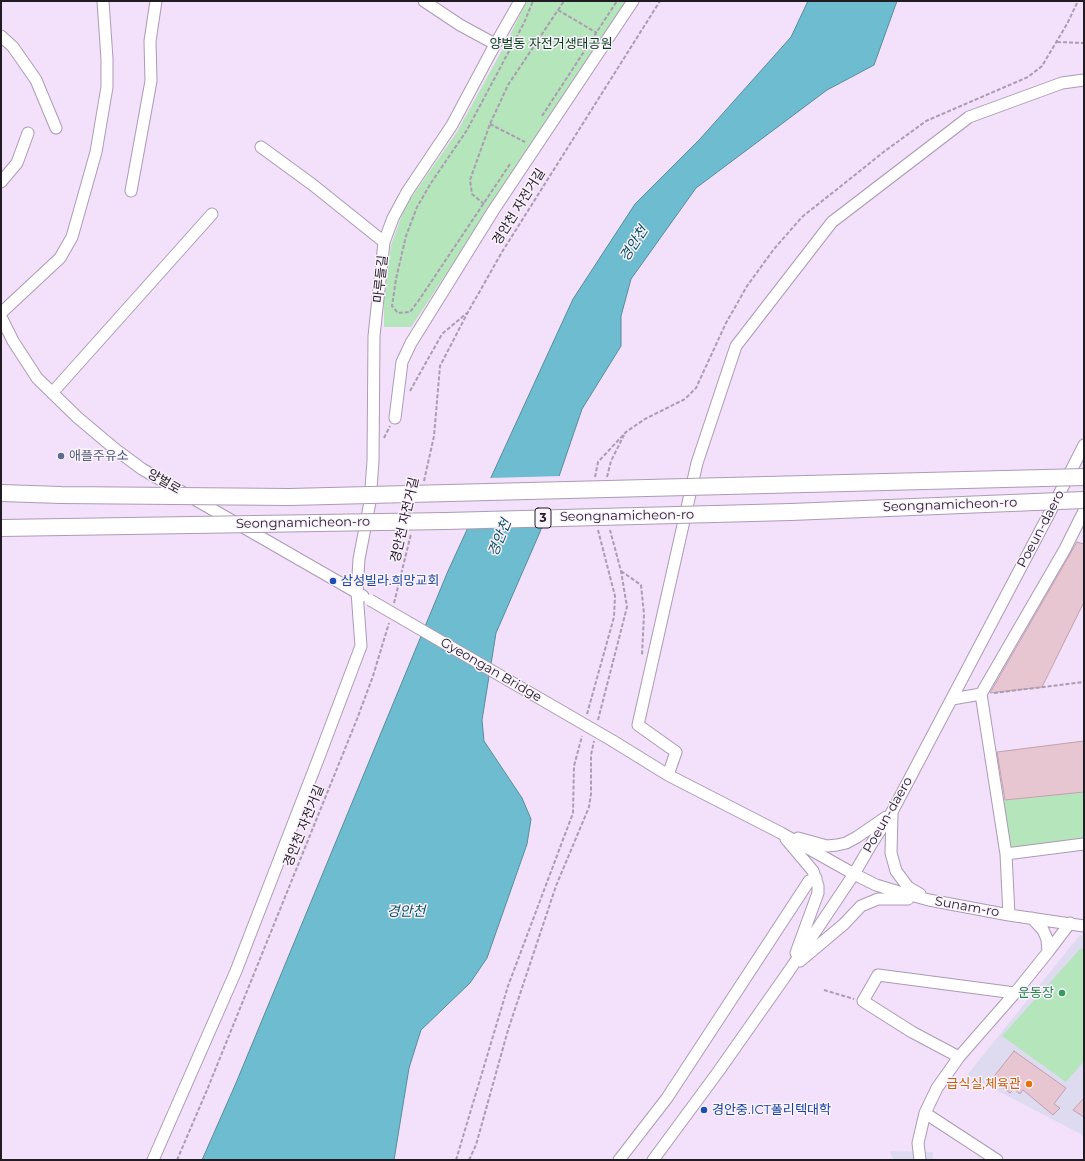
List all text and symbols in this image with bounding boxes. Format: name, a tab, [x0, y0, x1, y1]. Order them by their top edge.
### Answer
park label: 양벌동 자전거생태공원	[489, 36, 613, 52]
street label: 경안천 자전거길	[489, 166, 549, 248]
water label: 경안천	[616, 223, 652, 265]
street label: 마루들길	[371, 254, 391, 304]
place label: 애플주유소	[69, 448, 129, 464]
marker: 애플주유소	[56, 451, 66, 461]
street label: 양벌로	[145, 466, 183, 498]
street label: 경안천 자전거길	[388, 476, 422, 564]
street label: Poeun-daero	[1014, 488, 1068, 570]
street label: Seongnamicheon-ro	[883, 495, 1017, 515]
street label: Seongnamicheon-ro	[560, 507, 694, 525]
road number: 3	[535, 508, 551, 528]
street label: Seongnamicheon-ro	[236, 514, 370, 532]
water label: 경안천	[485, 517, 515, 559]
place label: 삼성빌라.희망교회	[341, 573, 439, 589]
marker: 삼성빌라.희망교회	[328, 576, 338, 586]
street label: Gyeongan Bridge	[438, 635, 544, 705]
street label: Poeun-daero	[860, 774, 916, 856]
street label: 경안천 자전거길	[280, 783, 328, 869]
street label: Sunam-ro	[934, 894, 1000, 920]
water label: 경안천	[387, 904, 425, 920]
place label: 운동장	[1018, 985, 1054, 1001]
marker: 운동장	[1057, 988, 1067, 998]
place label: 급식실,체육관	[946, 1076, 1021, 1092]
marker: 급식실,체육관	[1024, 1079, 1034, 1089]
place label: 경안중.ICT폴리텍대학	[712, 1102, 831, 1118]
marker: 경안중.ICT폴리텍대학	[699, 1105, 709, 1115]

